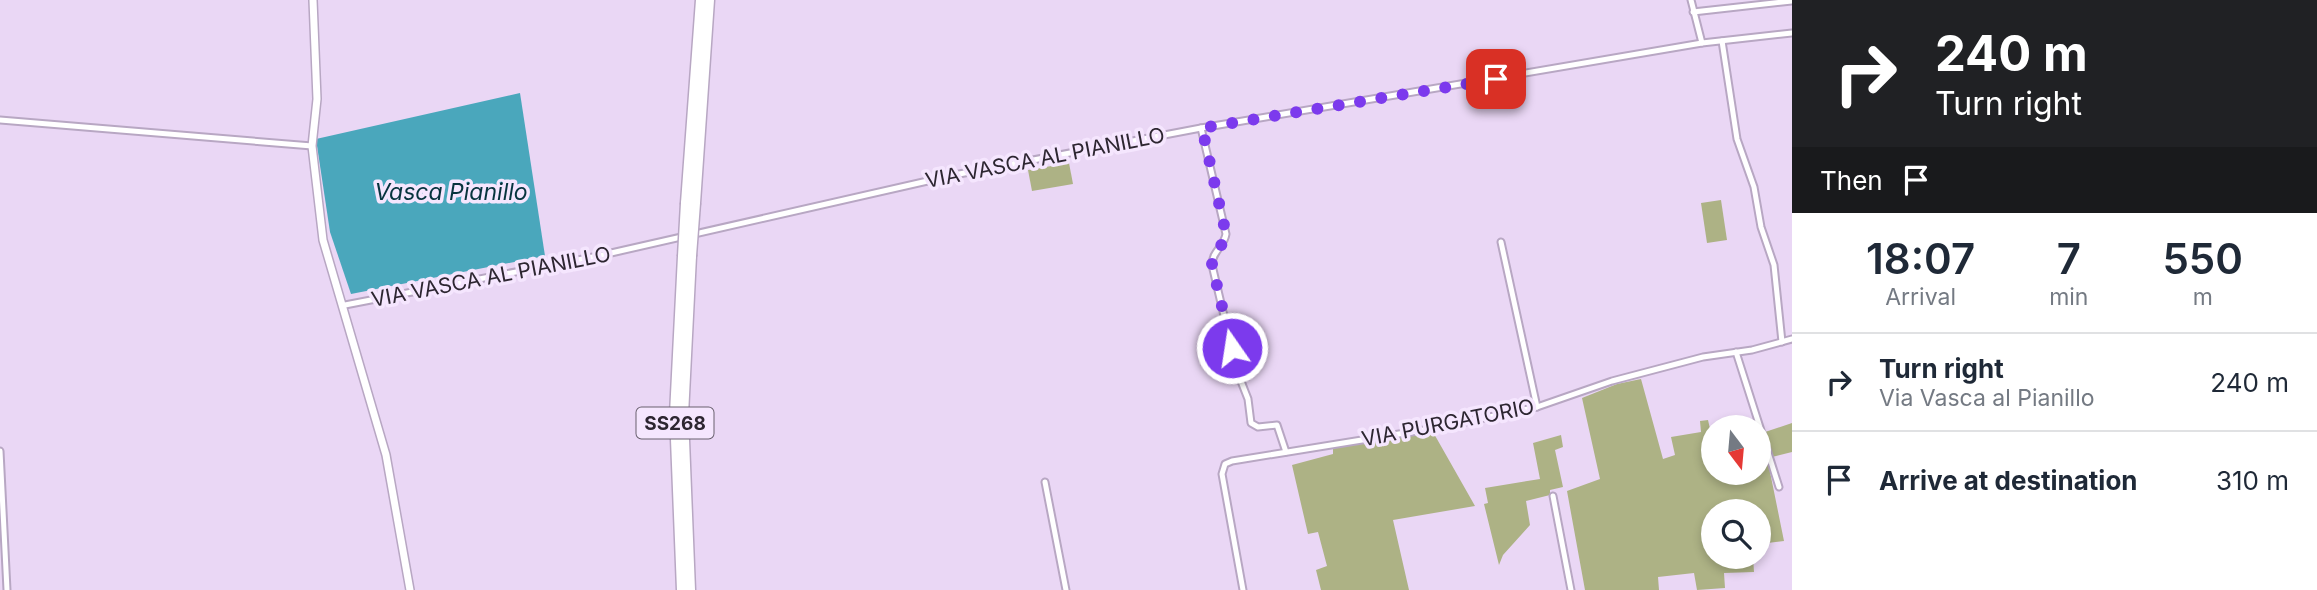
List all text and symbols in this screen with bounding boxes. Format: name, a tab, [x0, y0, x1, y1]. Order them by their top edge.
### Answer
text: 240 m	[1935, 24, 2088, 83]
icon: right	[1820, 28, 1911, 119]
pin	[1466, 49, 1526, 109]
icon: arrive	[1477, 60, 1515, 98]
text: Turn right	[1935, 84, 2082, 123]
street label: VIA VASCA AL PIANILLO	[923, 122, 1167, 193]
icon: arrive	[1897, 161, 1935, 199]
text: Then	[1820, 165, 1883, 196]
water label: Vasca Pianillo	[374, 178, 528, 206]
text: 18:07	[1866, 233, 1975, 284]
text: 7	[2057, 233, 2081, 284]
text: 550	[2162, 233, 2243, 284]
street label: VIA VASCA AL PIANILLO	[369, 241, 613, 312]
text: Arrival	[1885, 283, 1956, 311]
text: min	[2049, 283, 2088, 311]
text: m	[2193, 283, 2213, 311]
position arrow	[1195, 311, 1269, 385]
text: Turn right	[1879, 353, 2004, 384]
icon: right	[1820, 363, 1858, 401]
text: 240 m	[2210, 367, 2289, 398]
text: Via Vasca al Pianillo	[1879, 384, 2095, 412]
street label: VIA PURGATORIO	[1360, 394, 1536, 451]
road number: SS268	[636, 408, 714, 438]
north arrow	[1701, 415, 1771, 485]
map controls	[1701, 415, 1771, 569]
icon: arrive	[1820, 461, 1858, 499]
text: Arrive at destination	[1879, 465, 2138, 496]
text: 310 m	[2216, 465, 2289, 496]
button: search	[1701, 499, 1771, 569]

